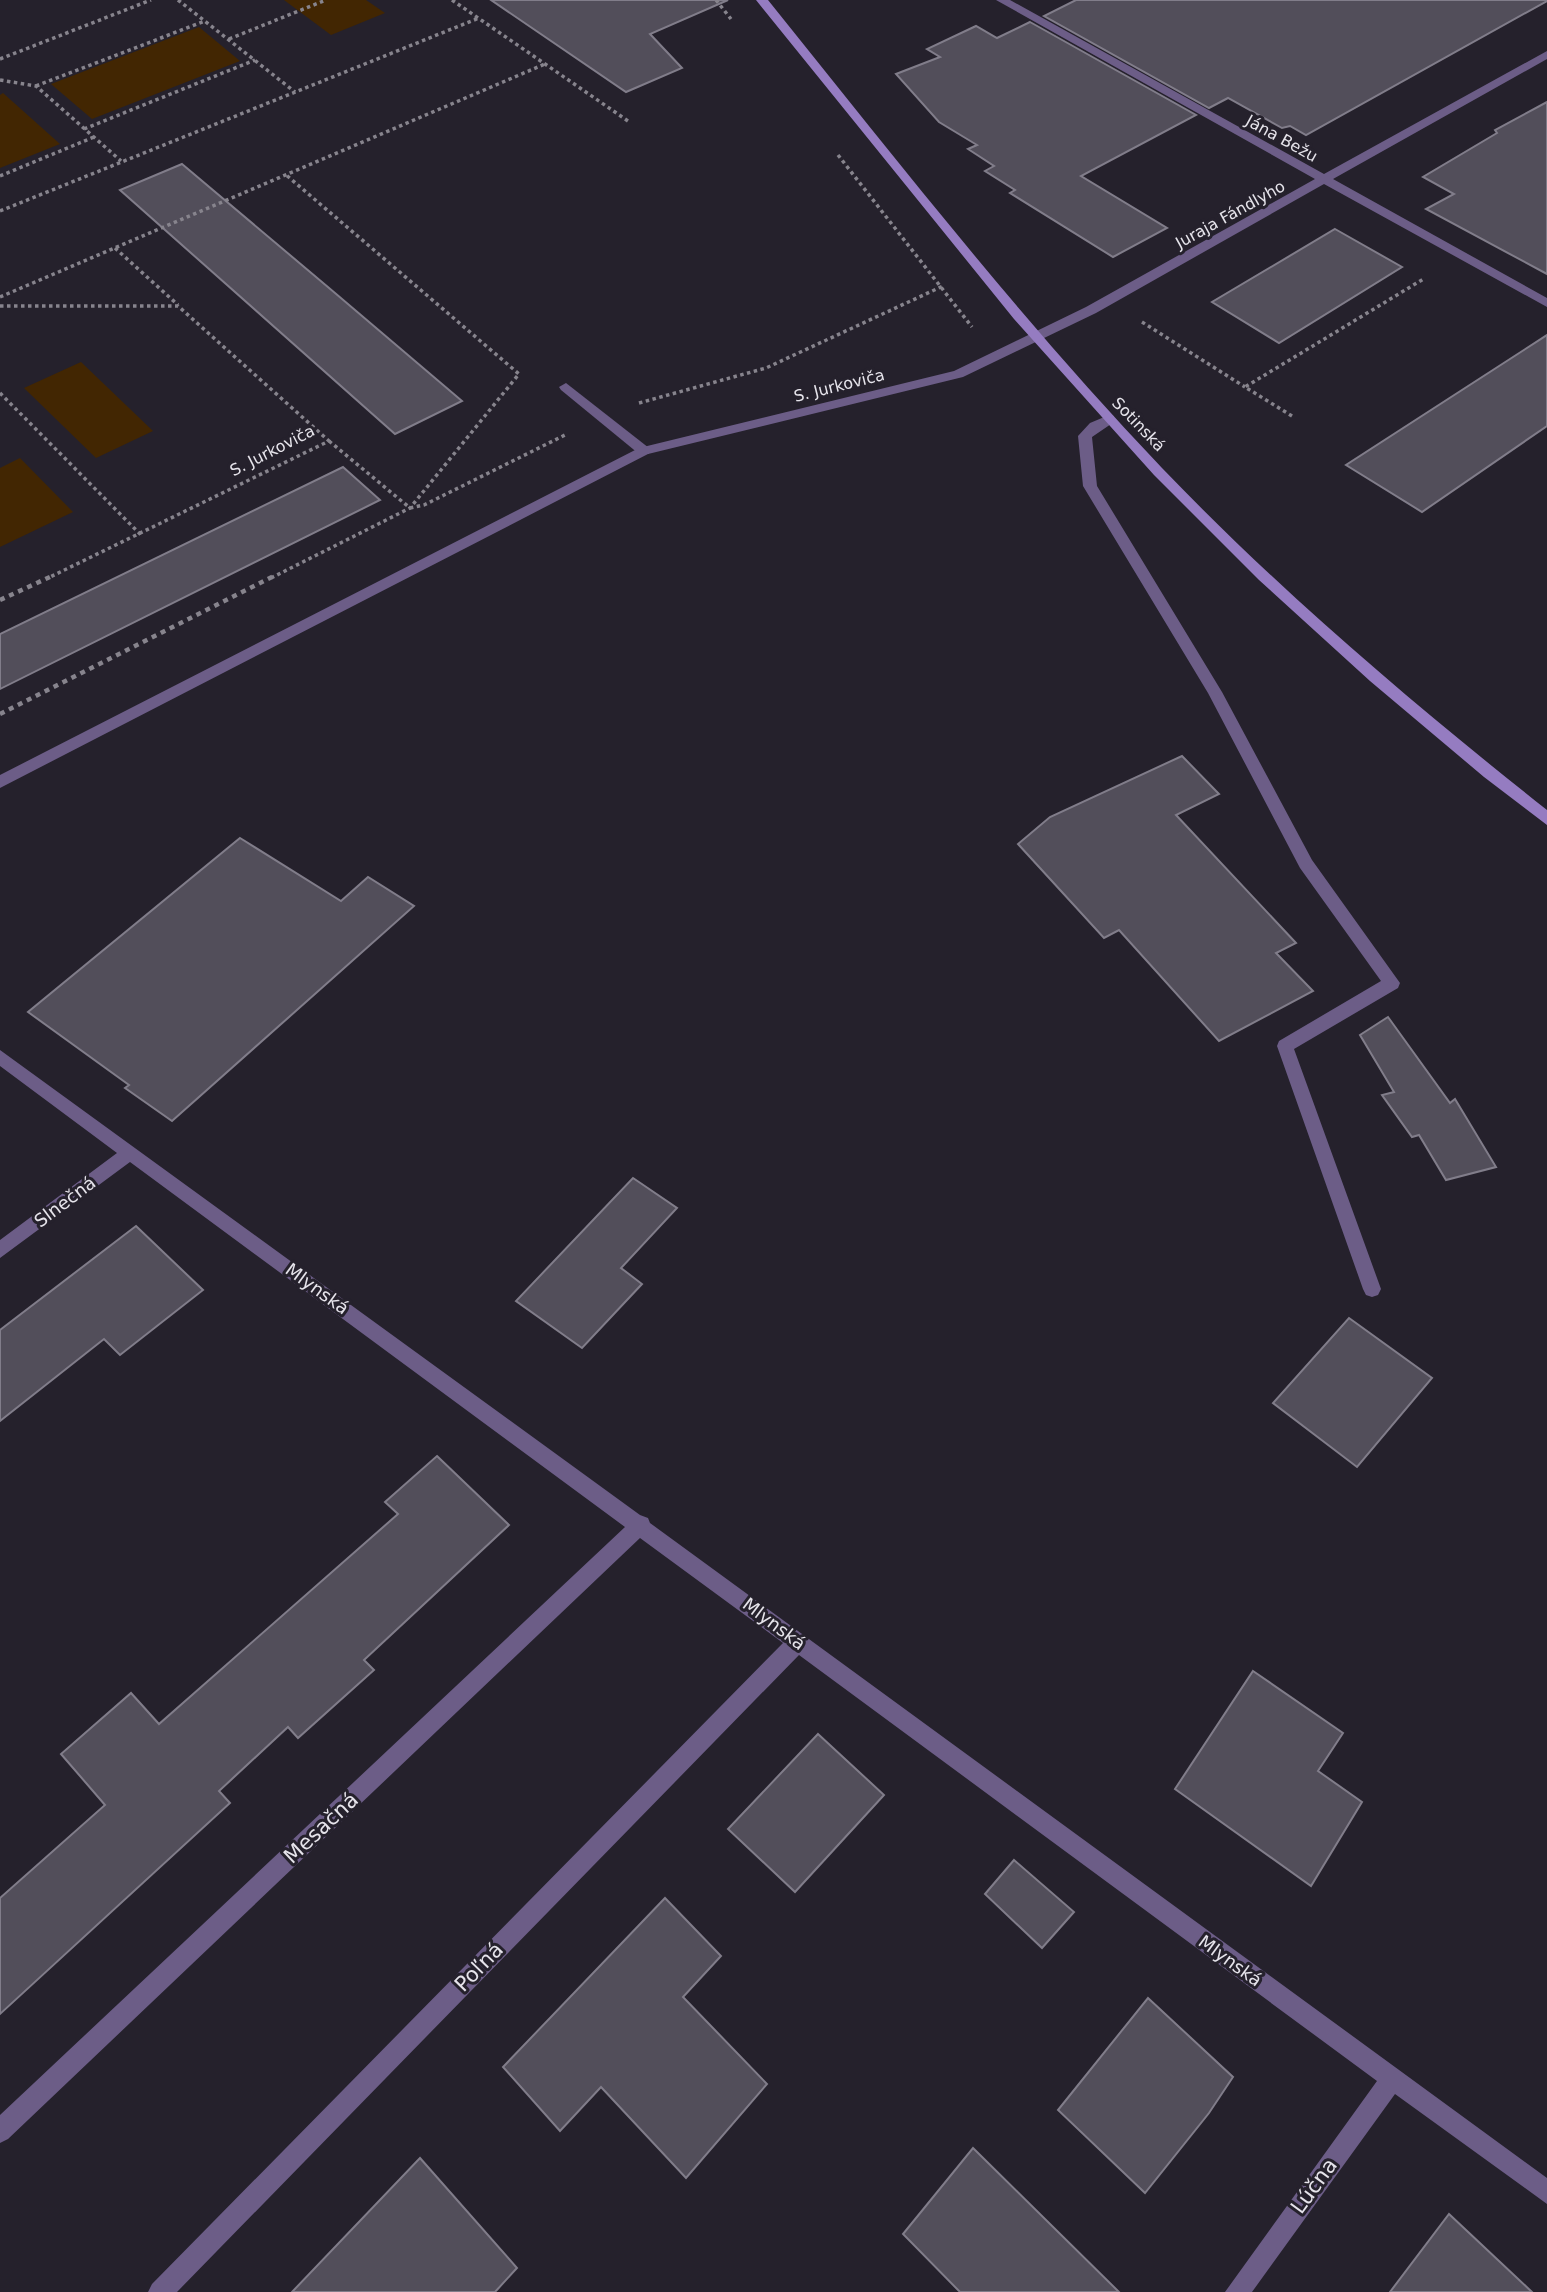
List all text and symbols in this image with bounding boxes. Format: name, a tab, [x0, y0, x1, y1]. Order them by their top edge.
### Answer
street label: Jána Bežu	[1242, 111, 1321, 166]
street label: Juraja Fándlyho	[1171, 176, 1288, 253]
street label: S. Jurkoviča	[792, 365, 886, 406]
street label: Sotinská	[1108, 393, 1169, 455]
street label: S. Jurkoviča	[227, 421, 318, 480]
street label: Slnečná	[30, 1172, 99, 1231]
street label: Mlynská	[282, 1259, 353, 1319]
street label: Mlynská	[739, 1593, 810, 1654]
street label: Mesačná	[279, 1788, 363, 1868]
street label: Mlynská	[1195, 1931, 1266, 1991]
street label: Poľná	[450, 1938, 508, 1996]
street label: Lúčna	[1286, 2154, 1342, 2218]

